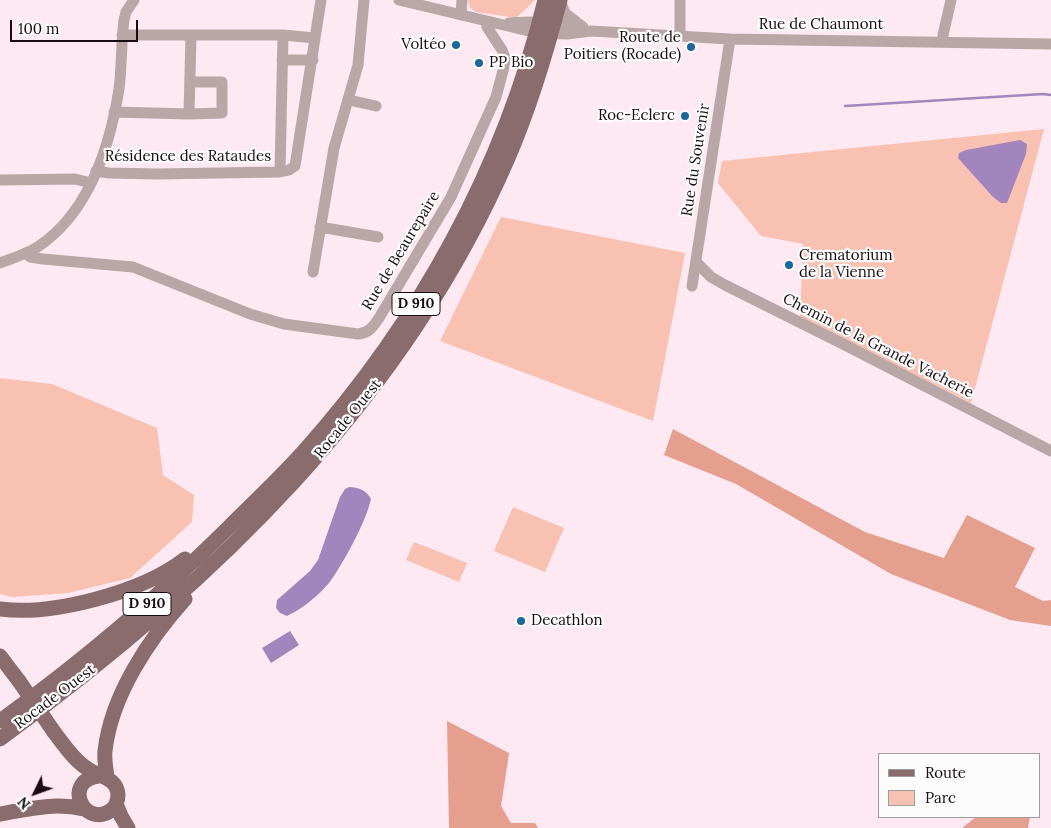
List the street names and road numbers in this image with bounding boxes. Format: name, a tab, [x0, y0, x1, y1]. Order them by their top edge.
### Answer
street label: Rue de Chaumont	[759, 16, 883, 34]
street label: Rue du Souvenir	[678, 102, 714, 218]
street label: Résidence des Rataudes	[105, 148, 271, 166]
street label: Rue de Beaurepaire	[358, 188, 444, 314]
street label: Chemin de la Grande Vacherie	[780, 290, 976, 402]
road number: D 910	[392, 292, 440, 316]
street label: Rocade Ouest	[311, 376, 385, 462]
road number: D 910	[123, 592, 171, 616]
street label: Rocade Ouest	[11, 661, 99, 733]

